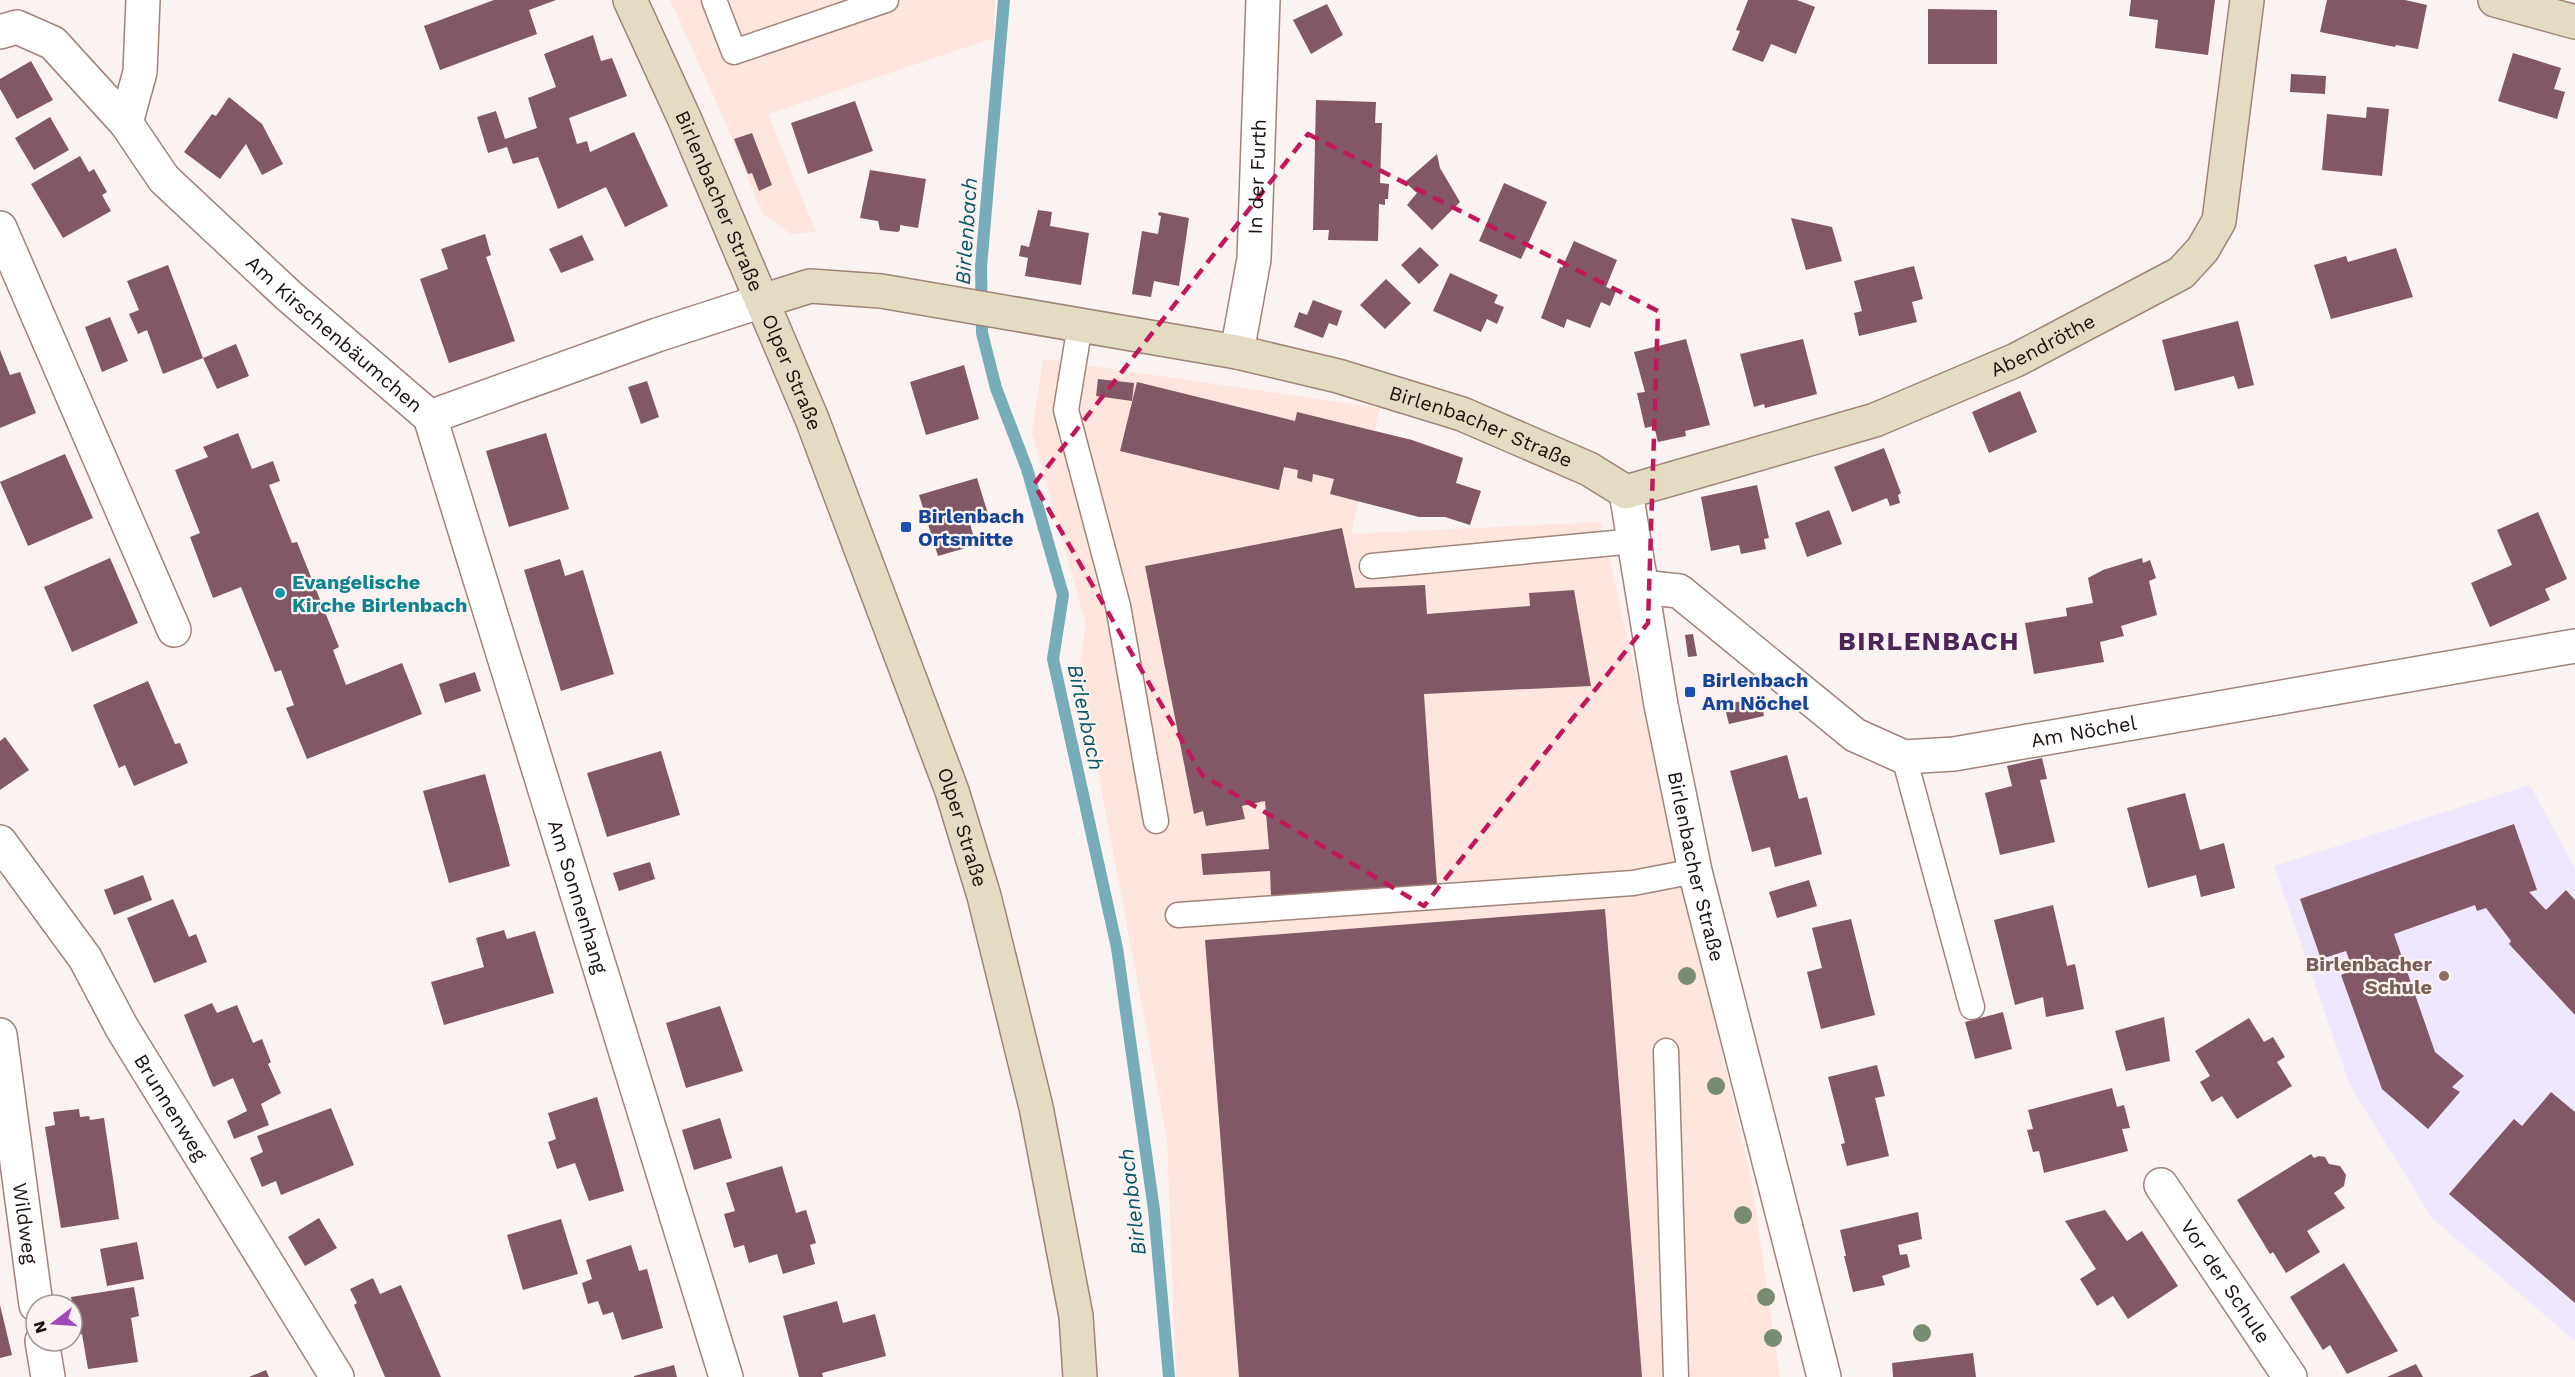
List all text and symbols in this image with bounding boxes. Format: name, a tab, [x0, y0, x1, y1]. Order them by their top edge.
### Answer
street label: Birlenbacher Straße	[670, 107, 768, 295]
street label: In der Furth	[1243, 118, 1271, 235]
water label: Birlenbach	[950, 176, 982, 286]
street label: Am Kirschenbäumchen	[241, 250, 428, 417]
street label: Abendröthe	[1987, 309, 2099, 381]
street label: Olper Straße	[757, 310, 827, 434]
street label: Birlenbacher Straße	[1386, 380, 1576, 472]
place label: Birlenbach Ortsmitte	[918, 504, 1024, 551]
marker: Birlenbach Ortsmitte	[899, 520, 913, 534]
place label: Evangelische Kirche Birlenbach	[292, 570, 468, 617]
marker: Evangelische Kirche Birlenbach	[273, 586, 287, 600]
district label: BIRLENBACH	[1838, 626, 2020, 656]
water label: Birlenbach	[1063, 662, 1109, 772]
place label: Birlenbach Am Nöchel	[1702, 668, 1809, 715]
marker: Birlenbach Am Nöchel	[1683, 685, 1697, 699]
street label: Am Nöchel	[2029, 710, 2138, 752]
street label: Olper Straße	[932, 764, 993, 890]
street label: Birlenbacher Straße	[1663, 769, 1730, 964]
street label: Am Sonnenhang	[543, 817, 613, 977]
place label: Birlenbacher Schule	[2306, 952, 2432, 999]
marker: Birlenbacher Schule	[2437, 969, 2451, 983]
street label: Brunnenweg	[129, 1050, 213, 1165]
water label: Birlenbach	[1113, 1147, 1151, 1257]
street label: Wildweg	[8, 1181, 42, 1266]
street label: Vor der Schule	[2176, 1215, 2276, 1348]
north arrow	[24, 1293, 84, 1353]
text: N	[29, 1319, 51, 1336]

